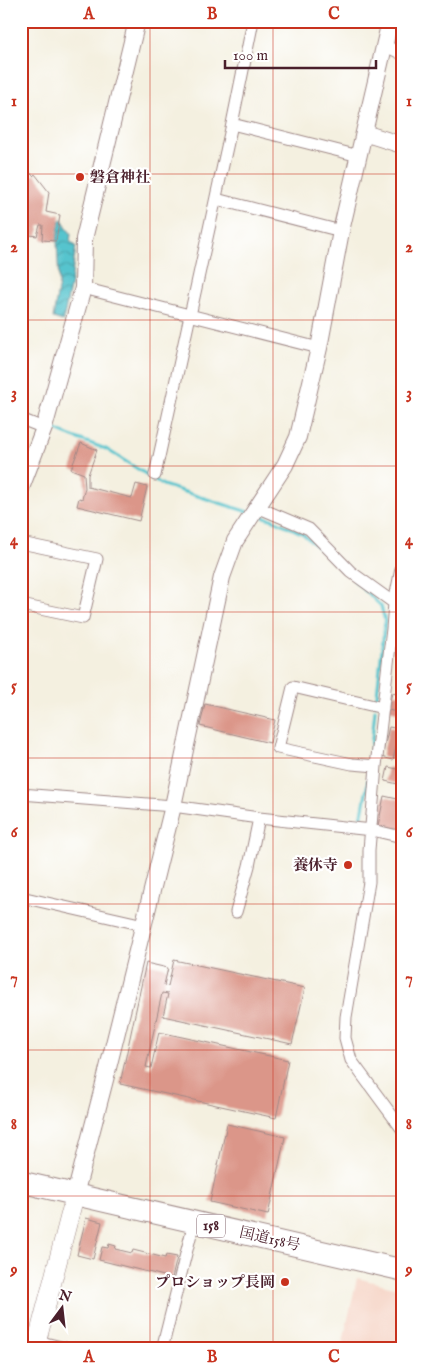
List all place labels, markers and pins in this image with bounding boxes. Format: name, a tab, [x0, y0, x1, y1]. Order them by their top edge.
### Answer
place label: 磐倉神社	[90, 168, 150, 187]
marker: 磐倉神社	[74, 171, 86, 183]
place label: 養休寺	[293, 856, 338, 875]
marker: 養休寺	[342, 859, 354, 871]
place label: プロショップ長岡	[155, 1273, 275, 1292]
marker: プロショップ長岡	[279, 1276, 291, 1288]

